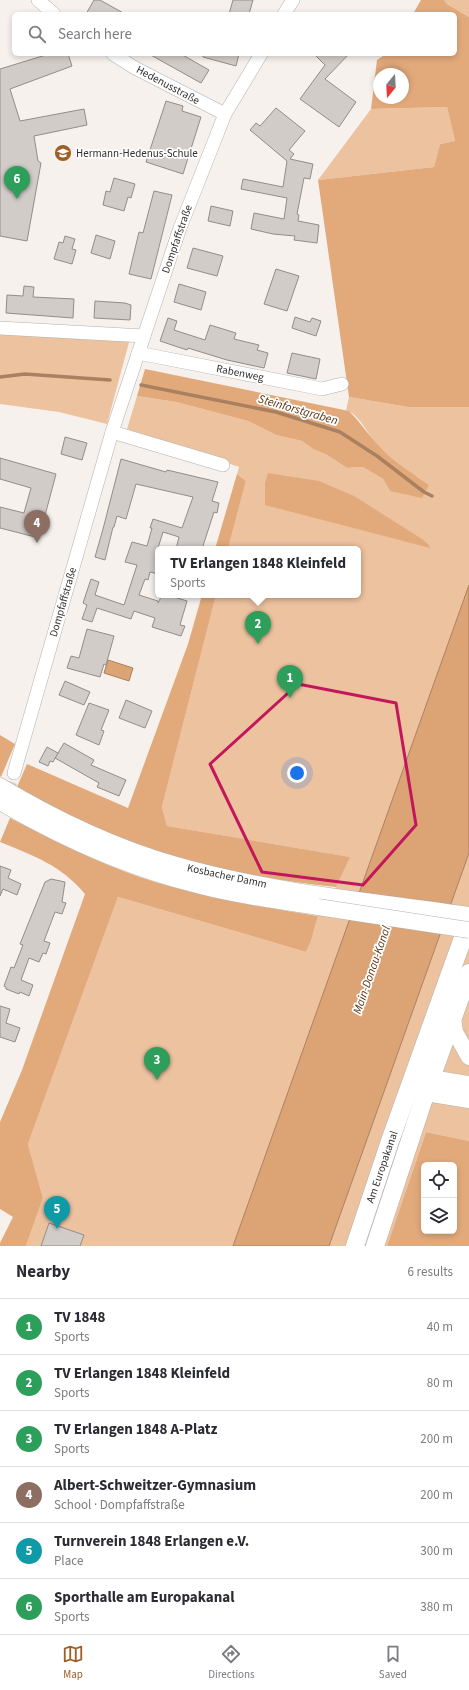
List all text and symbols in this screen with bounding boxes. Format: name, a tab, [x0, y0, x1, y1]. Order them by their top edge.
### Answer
search box	[12, 12, 457, 56]
icon: search	[26, 23, 48, 45]
text: Search here	[58, 24, 132, 45]
street label: Hedenusstraße	[134, 62, 203, 108]
north arrow	[373, 68, 409, 104]
school or university icon: Hermann-Hedenus-Schule	[53, 143, 73, 163]
place label: Hermann-Hedenus-Schule	[76, 146, 198, 161]
pin: 6	[4, 166, 30, 199]
street label: Dompfaffstraße	[158, 202, 196, 275]
street label: Rabenweg	[215, 361, 265, 385]
water label: Steinforstgraben	[256, 391, 340, 429]
pin: 4	[24, 510, 50, 543]
popup	[155, 546, 361, 598]
text: TV Erlangen 1848 Kleinfeld	[170, 553, 346, 574]
street label: Dompfaffstraße	[46, 565, 80, 639]
text: Sports	[170, 574, 205, 592]
pin: 2	[245, 611, 271, 644]
pin: 1	[277, 665, 303, 698]
your location	[287, 763, 307, 783]
street label: Kosbacher Damm	[186, 860, 268, 892]
water label: Main-Donau-Kanal	[349, 924, 395, 1016]
pin: 3	[144, 1047, 170, 1080]
street label: Am Europakanal	[363, 1129, 401, 1205]
map controls	[421, 1162, 457, 1234]
button: locate	[421, 1162, 457, 1198]
pin: 5	[44, 1196, 70, 1229]
button: layers	[421, 1198, 457, 1234]
text: Nearby	[16, 1260, 70, 1284]
text: 6 results	[408, 1263, 453, 1281]
text: TV 1848	[54, 1307, 105, 1328]
text: 1	[26, 1318, 32, 1336]
text: 40 m	[427, 1318, 453, 1336]
text: Sports	[54, 1328, 89, 1346]
text: TV Erlangen 1848 Kleinfeld	[54, 1363, 230, 1384]
text: 2	[26, 1374, 32, 1392]
text: 80 m	[427, 1374, 453, 1392]
text: Sports	[54, 1384, 89, 1402]
text: TV Erlangen 1848 A-Platz	[54, 1419, 218, 1440]
text: 3	[26, 1430, 32, 1448]
text: 200 m	[420, 1430, 453, 1448]
text: Sports	[54, 1440, 89, 1458]
text: Albert-Schweitzer-Gymnasium	[54, 1475, 256, 1496]
text: 4	[26, 1486, 32, 1504]
text: 200 m	[420, 1486, 453, 1504]
text: School · Dompfaffstraße	[54, 1496, 185, 1514]
text: Turnverein 1848 Erlangen e.V.	[54, 1531, 249, 1552]
text: 5	[26, 1542, 32, 1560]
text: 300 m	[420, 1542, 453, 1560]
text: Place	[54, 1552, 83, 1570]
text: Sporthalle am Europakanal	[54, 1587, 235, 1608]
text: 6	[26, 1598, 32, 1616]
text: 380 m	[420, 1598, 453, 1616]
text: Sports	[54, 1608, 89, 1626]
tab: Map	[62, 1643, 84, 1682]
tab: Directions	[208, 1643, 255, 1682]
tab: Saved	[379, 1643, 407, 1682]

